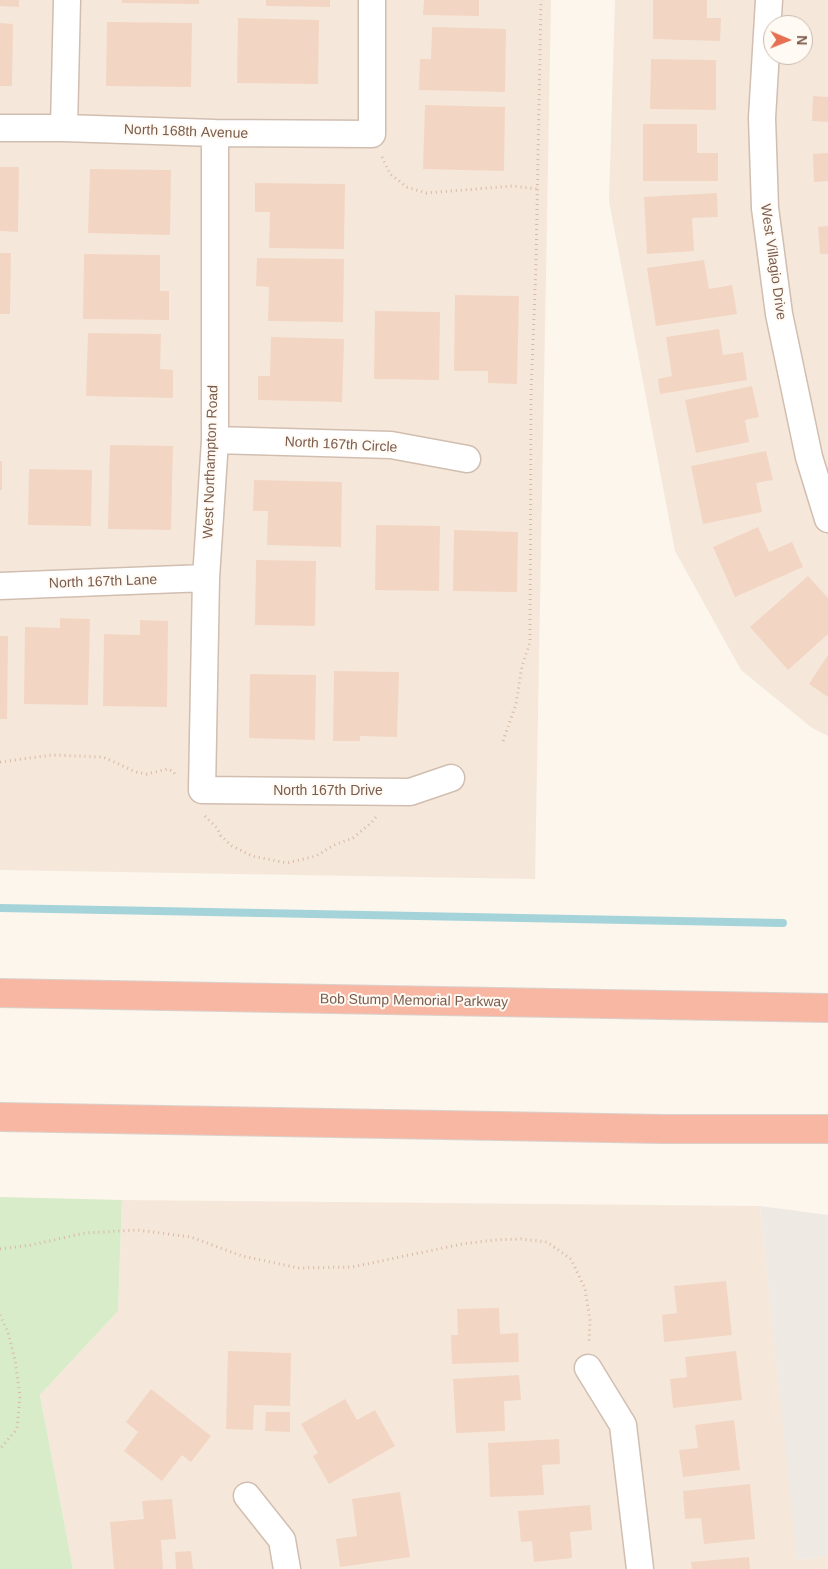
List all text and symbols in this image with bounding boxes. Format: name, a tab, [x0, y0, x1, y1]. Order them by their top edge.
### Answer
north arrow	[763, 15, 813, 65]
text: N	[794, 35, 810, 45]
street label: North 168th Avenue	[124, 121, 248, 143]
street label: West Villagio Drive	[757, 203, 789, 321]
street label: West Northampton Road	[200, 385, 222, 539]
street label: North 167th Circle	[284, 434, 398, 456]
street label: North 167th Lane	[49, 572, 157, 592]
street label: North 167th Drive	[273, 783, 383, 799]
street label: Bob Stump Memorial Parkway	[320, 991, 508, 1011]

